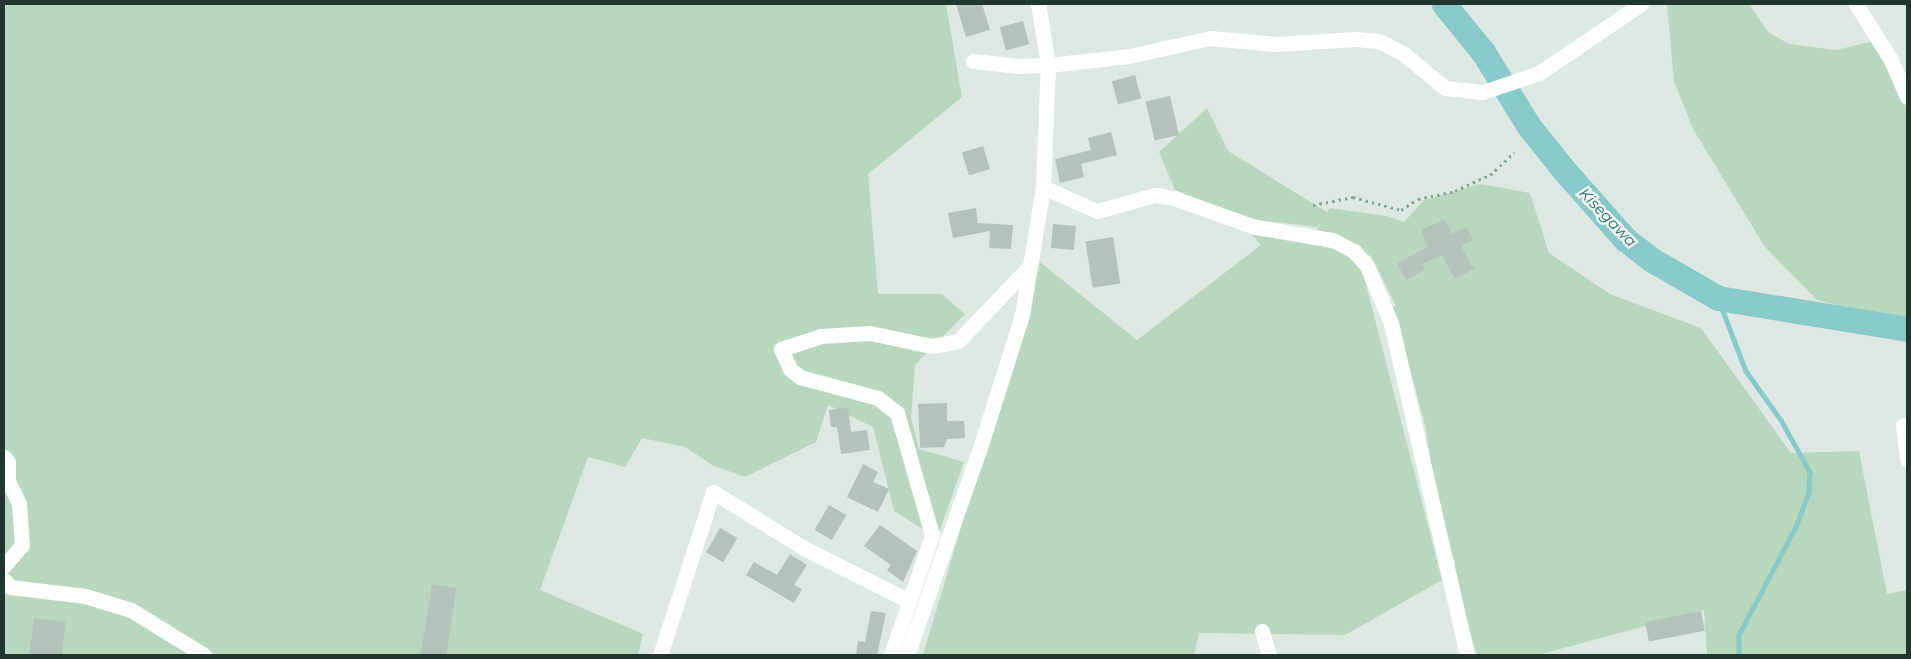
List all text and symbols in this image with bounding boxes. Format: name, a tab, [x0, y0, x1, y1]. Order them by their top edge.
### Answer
water label: Kisegawa	[1576, 184, 1640, 250]

